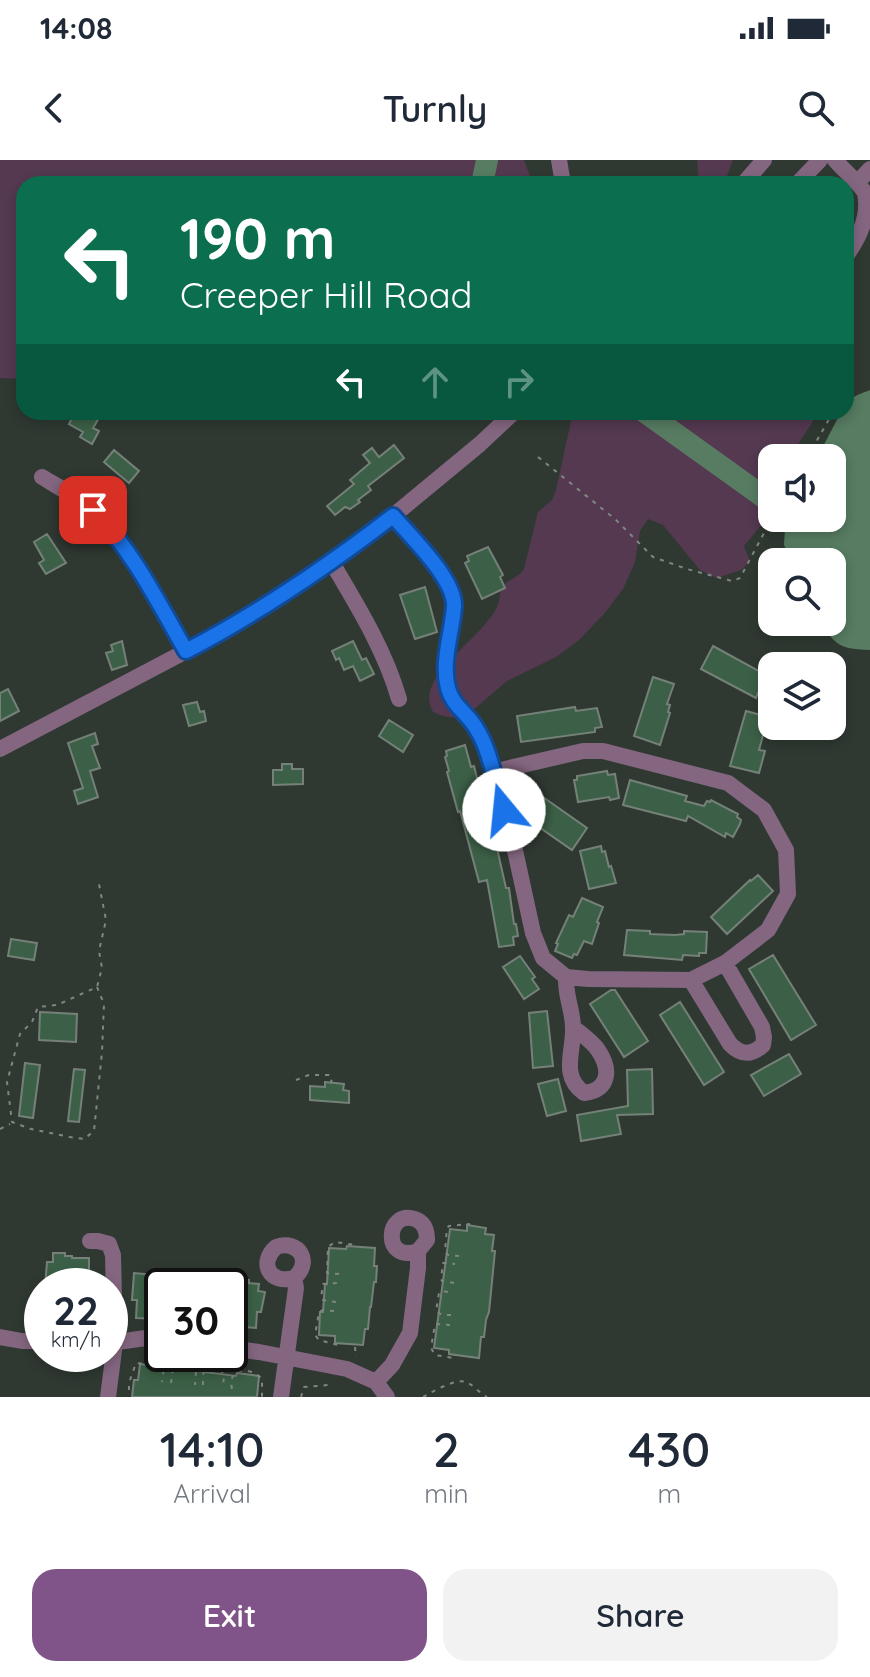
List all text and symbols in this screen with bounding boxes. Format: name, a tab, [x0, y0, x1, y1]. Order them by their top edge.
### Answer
text: 14:08	[40, 9, 112, 47]
icon: back	[32, 86, 76, 130]
text: Turnly	[383, 86, 487, 131]
icon: search	[794, 86, 838, 130]
text: 190 m	[180, 203, 335, 273]
icon: left	[48, 208, 152, 312]
text: Creeper Hill Road	[180, 272, 472, 317]
icon: left	[329, 360, 373, 404]
icon: ahead	[413, 360, 457, 404]
icon: right	[497, 360, 541, 404]
map controls	[758, 444, 846, 740]
button: sound	[758, 444, 846, 532]
pin	[59, 476, 127, 544]
icon: arrive	[71, 488, 115, 532]
button: search	[758, 548, 846, 636]
button: layers	[758, 652, 846, 740]
position arrow	[462, 768, 546, 852]
speed limit sign: 30	[144, 1268, 248, 1372]
text: 22	[53, 1285, 99, 1335]
text: km/h	[51, 1327, 101, 1352]
text: 14:10	[160, 1419, 264, 1479]
text: 2	[433, 1419, 460, 1479]
text: 430	[628, 1419, 710, 1479]
text: Arrival	[173, 1477, 251, 1510]
text: min	[424, 1477, 468, 1510]
text: m	[657, 1477, 681, 1510]
button: Exit	[32, 1569, 427, 1661]
button: Share	[443, 1569, 838, 1661]

